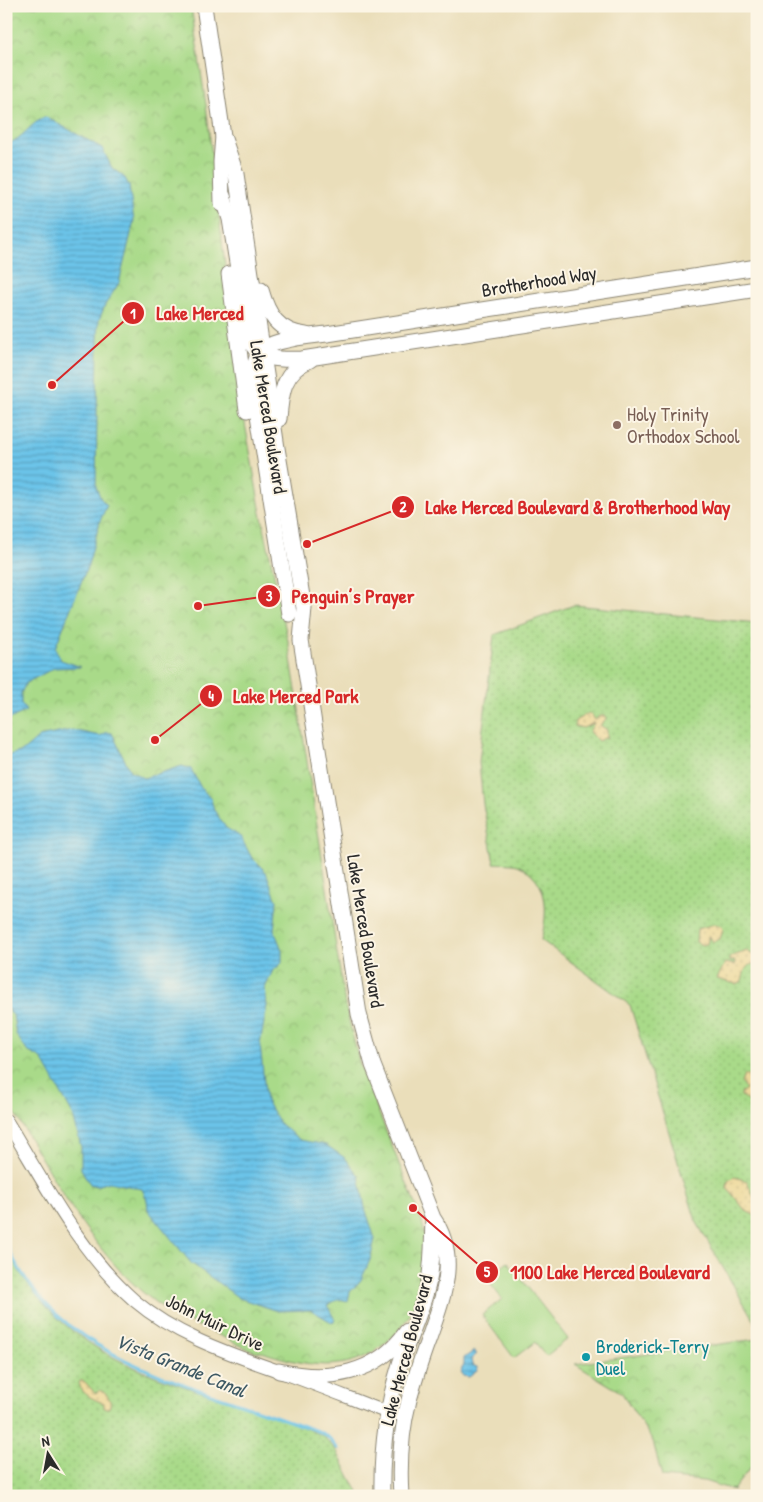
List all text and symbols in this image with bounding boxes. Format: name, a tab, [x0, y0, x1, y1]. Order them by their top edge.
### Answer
street label: Brotherhood Way	[480, 259, 598, 303]
callout: Lake Merced	[121, 296, 253, 331]
text: Lake Merced	[156, 299, 244, 326]
text: 1	[130, 303, 136, 324]
street label: Lake Merced Boulevard	[244, 339, 294, 496]
place label: Holy Trinity Orthodox School	[627, 401, 740, 449]
marker: Holy Trinity Orthodox School	[611, 419, 623, 431]
callout: Lake Merced Boulevard & Brotherhood Way	[391, 490, 740, 525]
text: Lake Merced Boulevard & Brotherhood Way	[426, 493, 731, 521]
text: 2	[399, 496, 407, 517]
callout: Penguin’s Prayer	[256, 578, 424, 613]
text: Penguin’s Prayer	[291, 582, 415, 610]
text: 3	[266, 585, 273, 606]
callout: Lake Merced Park	[198, 678, 369, 713]
text: Lake Merced Park	[233, 682, 359, 709]
text: 4	[208, 685, 214, 706]
street label: Lake Merced Boulevard	[341, 853, 391, 1010]
callout: 1100 Lake Merced Boulevard	[475, 1254, 720, 1289]
text: 1100 Lake Merced Boulevard	[510, 1258, 710, 1285]
text: 5	[484, 1261, 491, 1282]
street label: Lake Merced Boulevard	[373, 1271, 439, 1428]
street label: John Muir Drive	[162, 1287, 269, 1357]
water label: Vista Grande Canal	[112, 1327, 252, 1404]
place label: Broderick-Terry Duel	[596, 1333, 709, 1381]
marker: Broderick-Terry Duel	[580, 1351, 592, 1363]
north arrow	[22, 1430, 72, 1480]
text: N	[40, 1431, 51, 1451]

